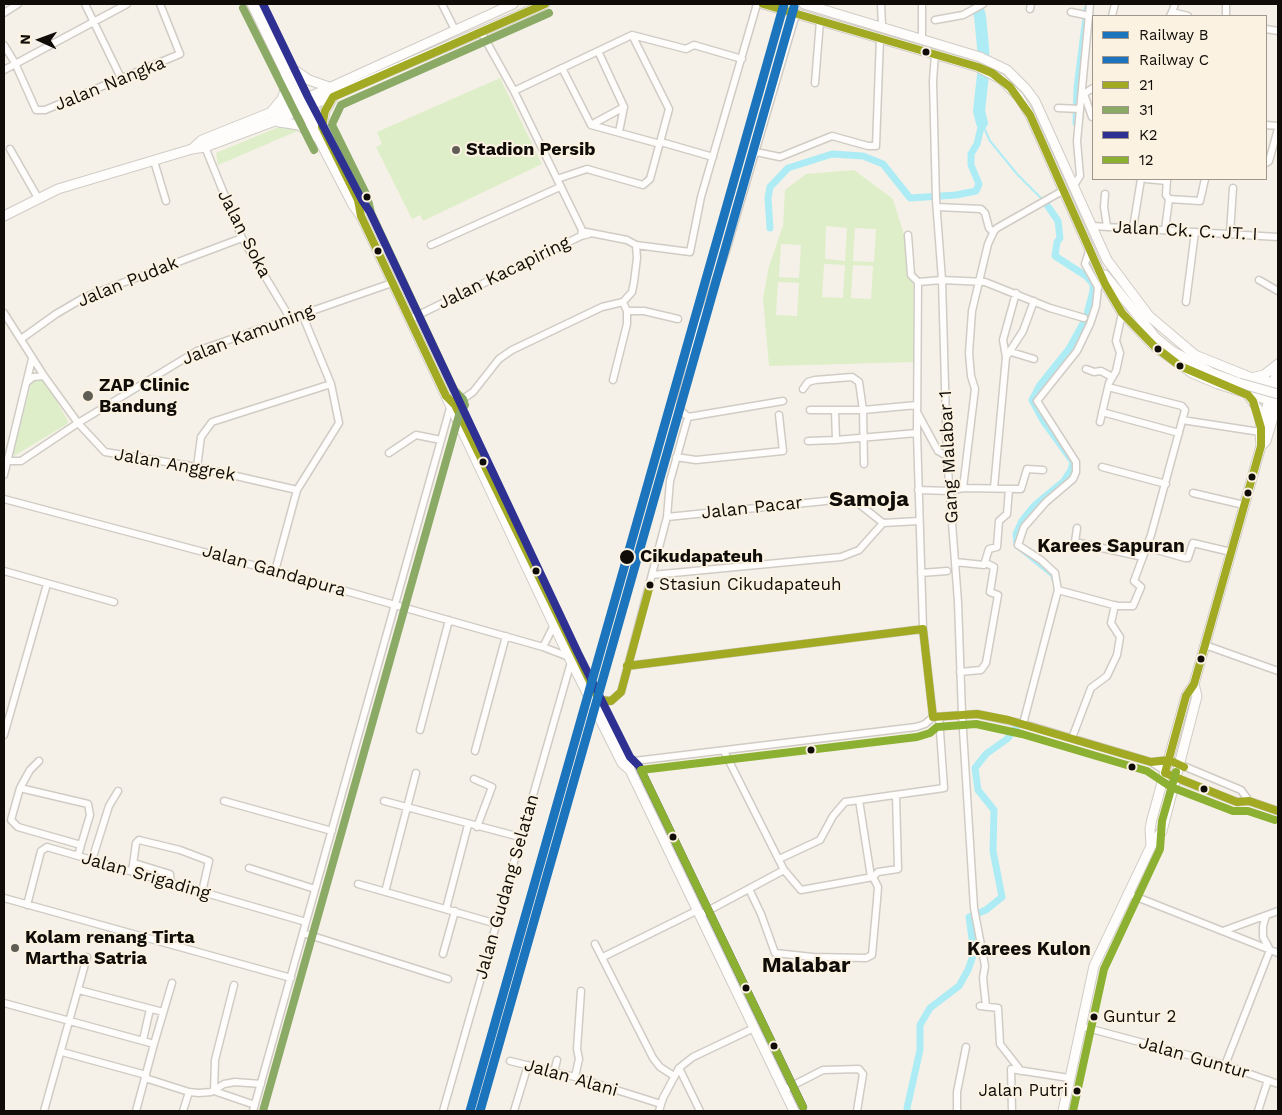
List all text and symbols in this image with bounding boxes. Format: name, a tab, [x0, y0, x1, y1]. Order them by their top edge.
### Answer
north arrow	[15, 15, 65, 65]
legend	[1092, 15, 1267, 180]
text: Railway B	[1139, 26, 1209, 44]
text: N	[17, 34, 33, 45]
unlabelled marker	[921, 47, 931, 57]
text: Railway C	[1139, 51, 1209, 69]
street label: Jalan Nangka	[52, 52, 168, 116]
text: 21	[1139, 76, 1154, 94]
text: 31	[1139, 101, 1154, 119]
text: K2	[1139, 126, 1158, 144]
place label: Stadion Persib	[466, 139, 595, 161]
marker: Stadion Persib	[450, 144, 462, 156]
text: 12	[1139, 151, 1154, 169]
street label: Jalan Soka	[213, 187, 275, 281]
unlabelled marker	[362, 192, 372, 202]
street label: Jalan Ck. C. JT. I	[1112, 216, 1258, 246]
street label: Jalan Kacapiring	[435, 232, 573, 314]
unlabelled marker	[373, 246, 383, 256]
street label: Jalan Pudak	[74, 252, 182, 312]
street label: Jalan Kamuning	[179, 300, 317, 370]
unlabelled marker	[1153, 344, 1163, 354]
unlabelled marker	[1175, 361, 1185, 371]
place label: ZAP Clinic Bandung	[99, 375, 190, 418]
marker: ZAP Clinic Bandung	[81, 389, 95, 403]
street label: Gang Malabar 1	[935, 390, 963, 524]
street label: Jalan Anggrek	[113, 444, 237, 486]
unlabelled marker	[478, 457, 488, 467]
unlabelled marker	[1247, 472, 1257, 482]
district label: Samoja	[829, 487, 909, 513]
unlabelled marker	[1243, 488, 1253, 498]
street label: Jalan Pacar	[700, 492, 804, 524]
district label: Karees Sapuran	[1037, 535, 1185, 557]
street label: Jalan Gandapura	[200, 540, 348, 602]
place label: Cikudapateuh	[640, 546, 763, 568]
marker: Cikudapateuh	[618, 548, 636, 566]
unlabelled marker	[531, 566, 541, 576]
place label: Stasiun Cikudapateuh	[659, 575, 841, 595]
marker: Stasiun Cikudapateuh	[645, 580, 655, 590]
unlabelled marker	[1196, 654, 1206, 664]
unlabelled marker	[806, 745, 816, 755]
unlabelled marker	[1127, 762, 1137, 772]
unlabelled marker	[1199, 784, 1209, 794]
street label: Jalan Gudang Selatan	[470, 792, 544, 982]
unlabelled marker	[668, 832, 678, 842]
street label: Jalan Srigading	[79, 847, 213, 905]
place label: Kolam renang Tirta Martha Satria	[25, 927, 195, 970]
district label: Karees Kulon	[967, 938, 1091, 960]
marker: Kolam renang Tirta Martha Satria	[9, 942, 21, 954]
district label: Malabar	[762, 953, 850, 979]
unlabelled marker	[741, 983, 751, 993]
place label: Guntur 2	[1103, 1007, 1176, 1027]
marker: Guntur 2	[1089, 1012, 1099, 1022]
street label: Jalan Guntur	[1136, 1032, 1252, 1084]
unlabelled marker	[769, 1041, 779, 1051]
street label: Jalan Alani	[522, 1054, 620, 1102]
place label: Jalan Putri	[978, 1081, 1068, 1101]
marker: Jalan Putri	[1072, 1086, 1082, 1096]

